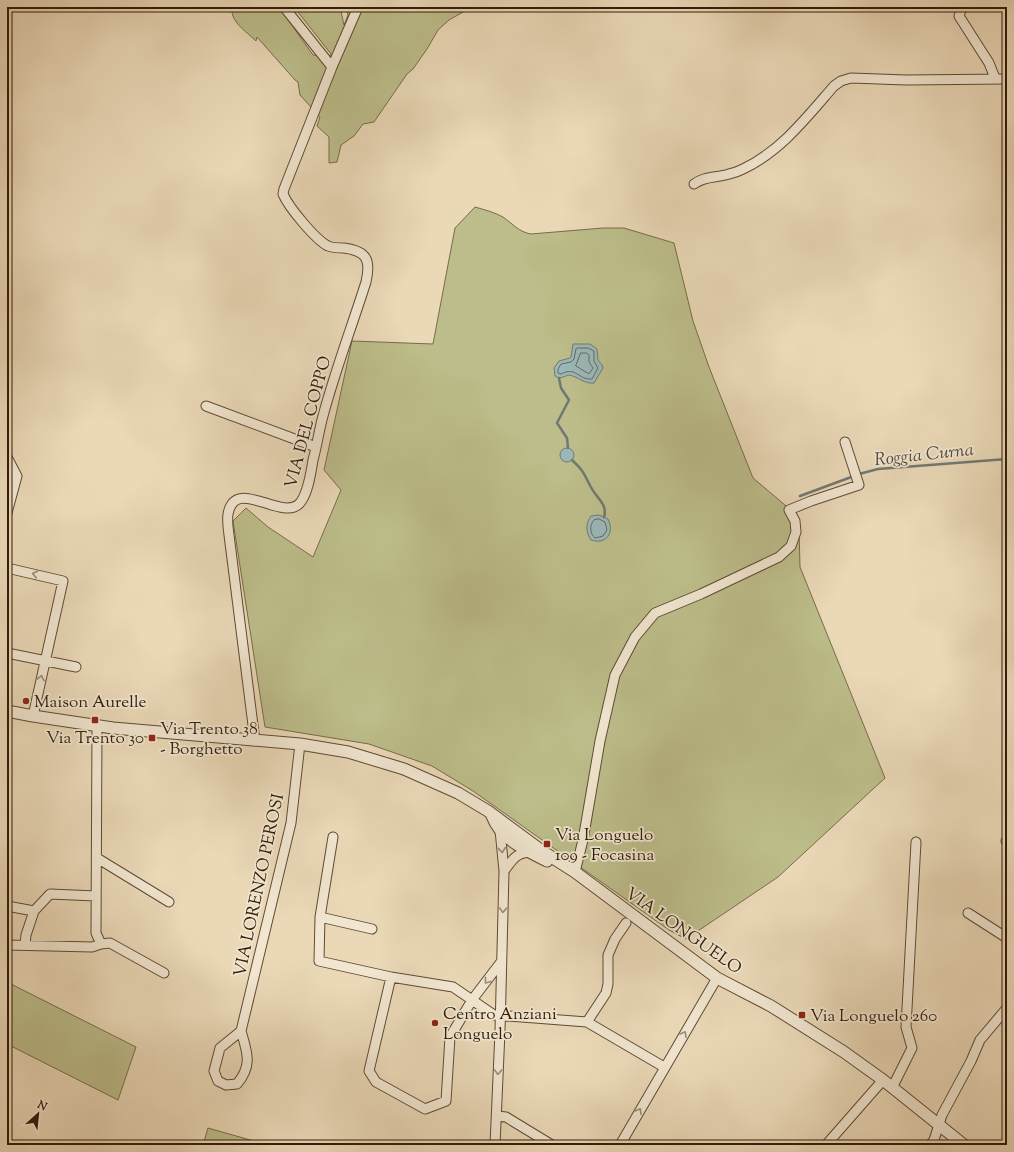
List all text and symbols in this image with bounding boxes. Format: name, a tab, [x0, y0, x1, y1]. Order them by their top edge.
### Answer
street label: VIA DEL COPPO	[280, 354, 338, 491]
water label: Roggia Curna	[873, 438, 975, 474]
one-way arrow	[32, 571, 38, 579]
one-way arrow	[36, 675, 44, 681]
place label: Maison Aurelle	[34, 691, 146, 715]
marker: Maison Aurelle	[21, 696, 31, 706]
marker: Via Trento 30	[90, 715, 100, 725]
place label: Via Trento 38 - Borghetto	[160, 718, 258, 762]
place label: Via Trento 30	[46, 727, 144, 751]
marker: Via Trento 38 - Borghetto	[147, 733, 157, 743]
street label: VIA LORENZO PEROSI	[229, 791, 291, 979]
place label: Via Longuelo 109 - Focasina	[555, 824, 654, 868]
marker: Via Longuelo 109 - Focasina	[542, 839, 552, 849]
one-way arrow	[498, 847, 507, 853]
street label: VIA LONGUELO	[620, 882, 746, 981]
one-way arrow	[499, 907, 507, 913]
one-way arrow	[484, 977, 491, 984]
place label: Centro Anziani Longuelo	[443, 1003, 557, 1047]
place label: Via Longuelo 260	[810, 1005, 937, 1029]
marker: Via Longuelo 260	[797, 1010, 807, 1020]
marker: Centro Anziani Longuelo	[430, 1018, 440, 1028]
one-way arrow	[680, 1031, 687, 1038]
one-way arrow	[494, 1069, 503, 1075]
north arrow	[18, 1094, 58, 1134]
text: N	[34, 1096, 50, 1115]
one-way arrow	[635, 1108, 642, 1115]

